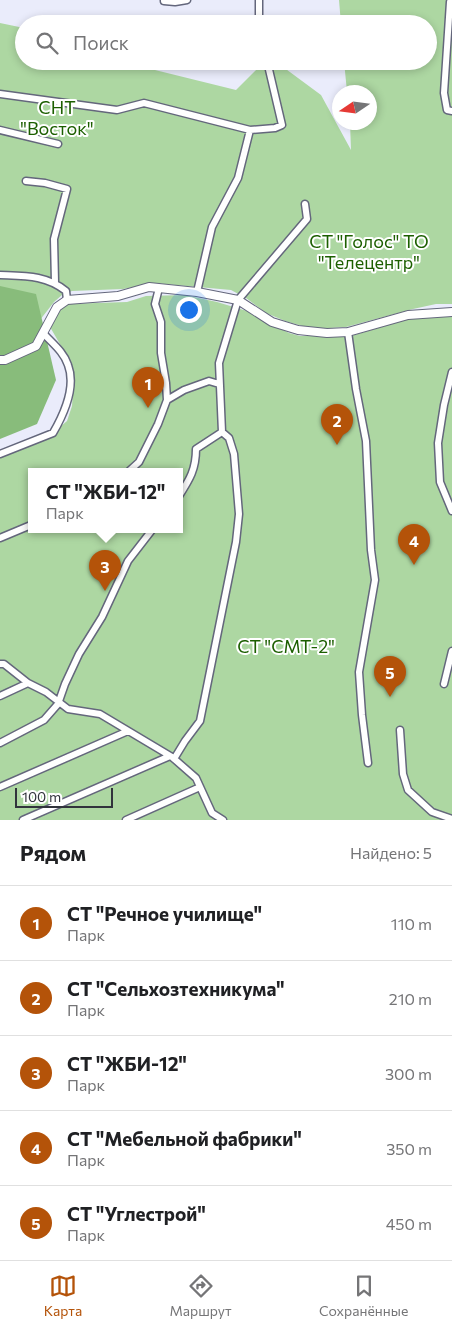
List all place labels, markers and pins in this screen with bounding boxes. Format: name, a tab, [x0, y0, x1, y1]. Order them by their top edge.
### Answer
pin: 1	[132, 367, 164, 408]
pin: 2	[321, 404, 353, 445]
pin: 4	[398, 524, 430, 565]
pin: 3	[89, 550, 121, 591]
pin: 5	[374, 656, 406, 697]

